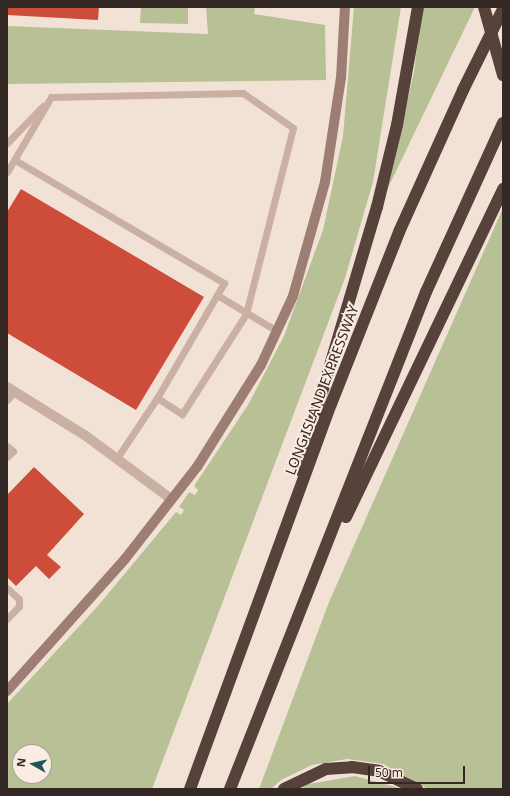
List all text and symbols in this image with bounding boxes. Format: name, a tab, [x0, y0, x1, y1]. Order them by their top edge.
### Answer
street label: LONG ISLAND EXPRESSWAY	[282, 303, 362, 477]
north arrow	[12, 744, 52, 784]
text: N	[13, 757, 29, 768]
scale bar	[370, 758, 467, 784]
text: 50 m	[375, 764, 403, 781]

